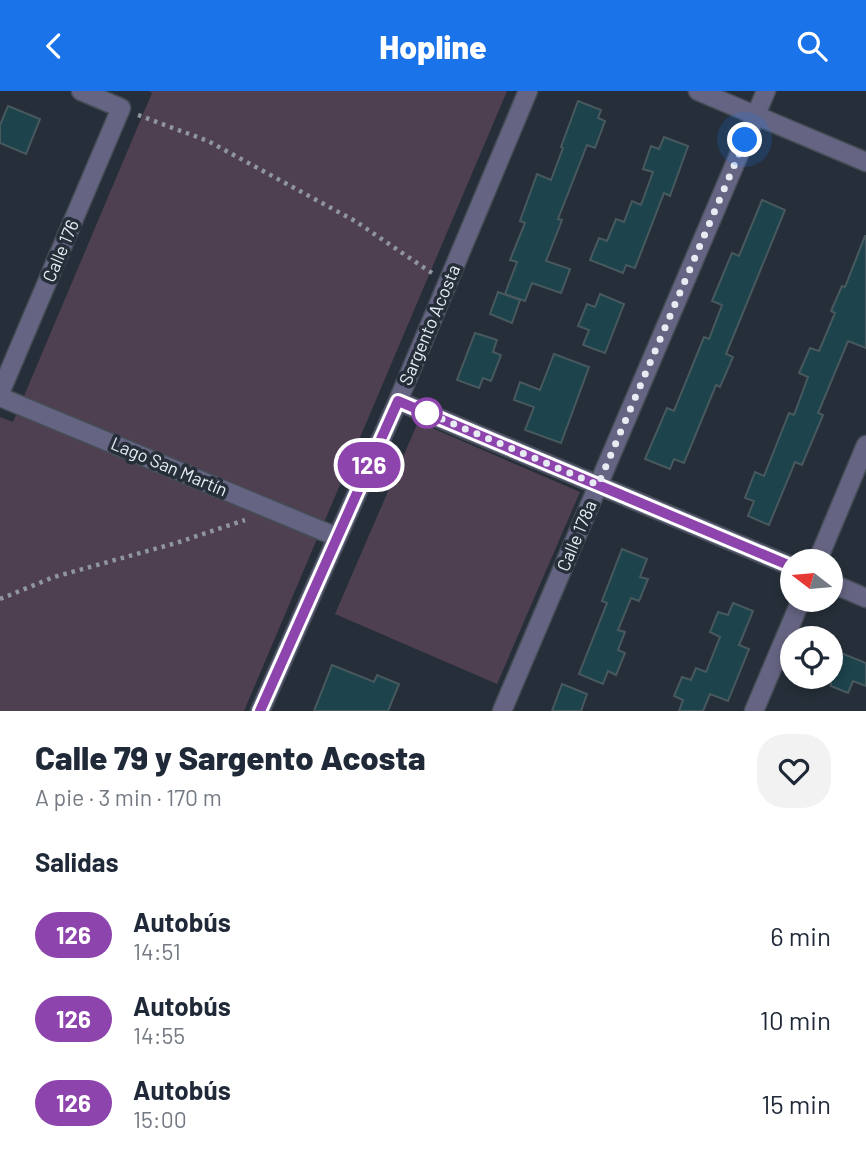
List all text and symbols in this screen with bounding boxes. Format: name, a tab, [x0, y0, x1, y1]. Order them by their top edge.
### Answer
icon: back	[35, 27, 73, 65]
text: Hopline	[379, 27, 487, 65]
icon: search	[793, 27, 831, 65]
your location	[727, 122, 762, 157]
street label: Calle 176	[37, 216, 83, 285]
street label: Sargento Acosta	[394, 261, 464, 388]
unlabelled marker	[412, 398, 442, 428]
street label: Lago San Martín	[108, 432, 231, 501]
line badge: 126	[329, 442, 409, 488]
text: 126	[352, 450, 386, 479]
street label: Calle 178a	[551, 497, 601, 574]
north arrow	[780, 549, 844, 613]
map controls	[780, 549, 843, 689]
button: locate	[780, 626, 843, 689]
button: heart	[757, 734, 831, 808]
text: Calle 79 y Sargento Acosta	[35, 737, 426, 777]
text: A pie · 3 min · 170 m	[35, 783, 222, 811]
text: Salidas	[35, 846, 119, 877]
text: Autobús	[133, 906, 231, 937]
text: 126	[56, 920, 91, 949]
text: 6 min	[770, 920, 831, 951]
text: 14:51	[133, 937, 181, 965]
text: Autobús	[133, 990, 231, 1021]
text: 126	[56, 1004, 91, 1033]
text: 10 min	[760, 1004, 831, 1035]
text: 14:55	[133, 1021, 185, 1049]
text: Autobús	[133, 1074, 231, 1105]
text: 126	[56, 1088, 91, 1117]
text: 15 min	[761, 1088, 831, 1119]
text: 15:00	[133, 1105, 187, 1133]

